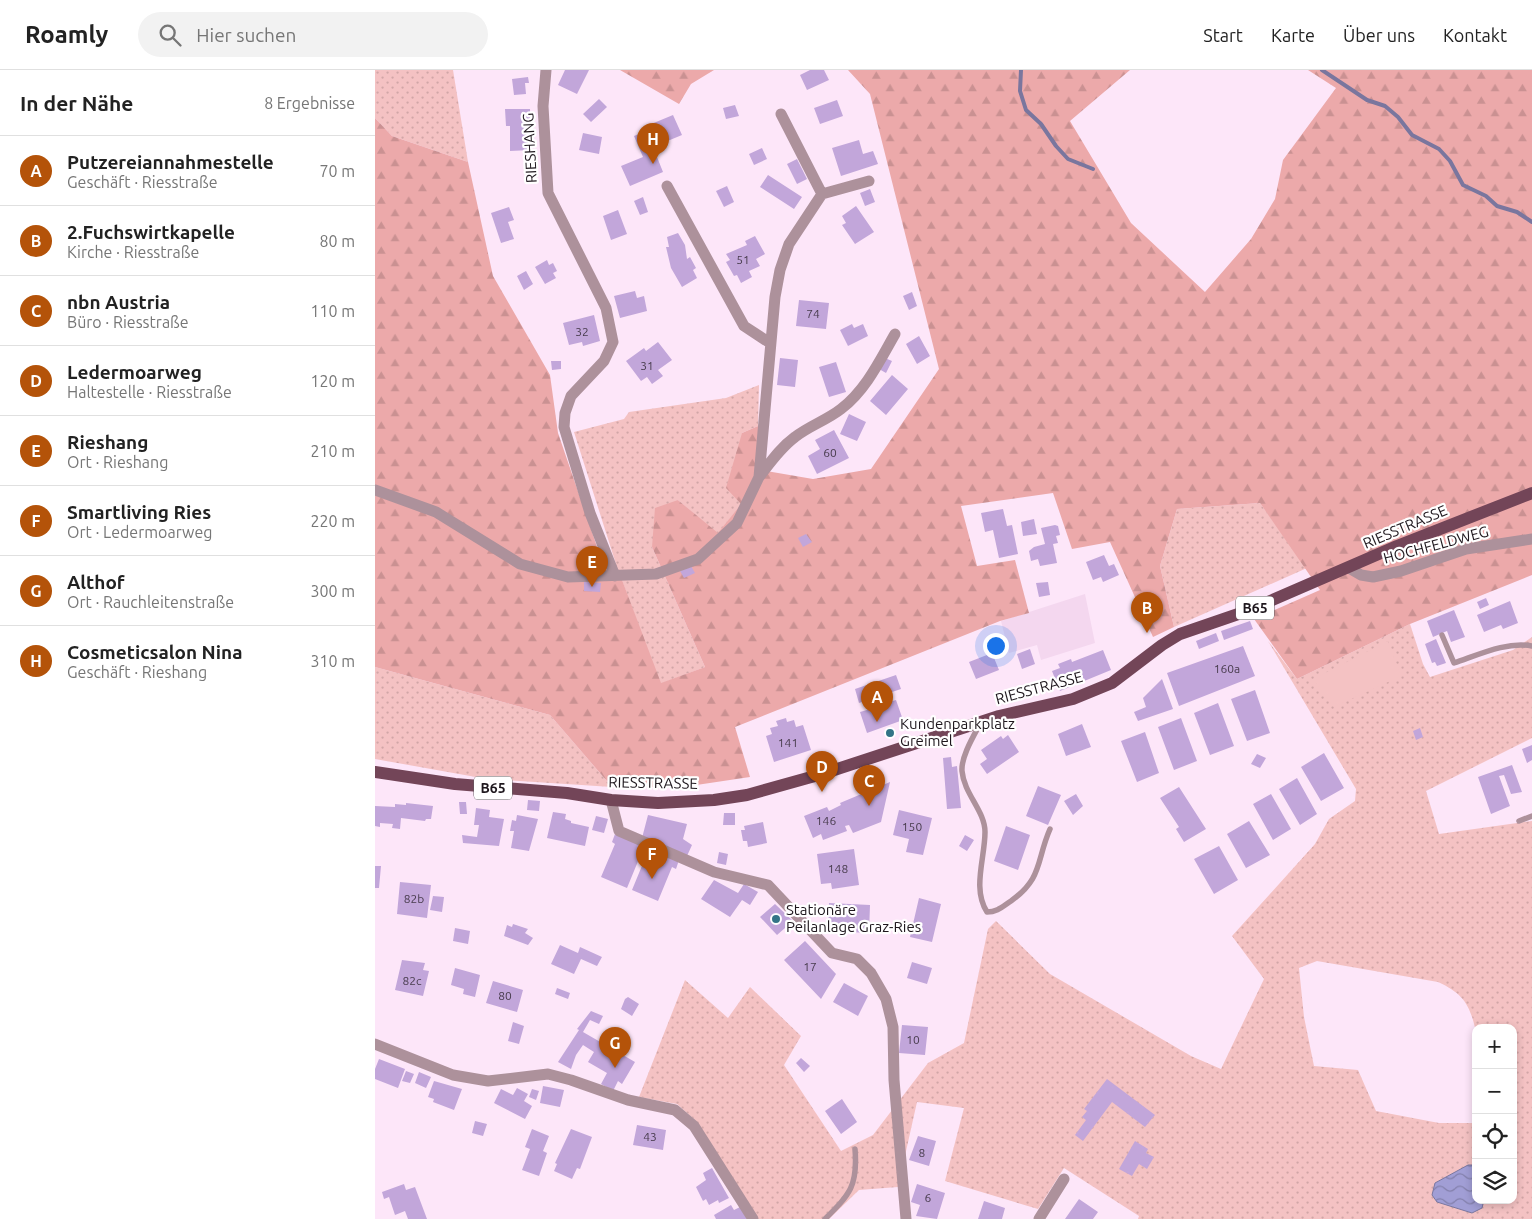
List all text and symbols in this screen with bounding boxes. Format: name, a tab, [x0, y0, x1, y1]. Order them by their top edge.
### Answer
search box	[138, 12, 488, 57]
text: Roamly	[25, 21, 108, 48]
icon: search	[156, 21, 184, 49]
text: Hier suchen	[196, 24, 296, 46]
text: Start	[1203, 25, 1243, 45]
text: Karte	[1271, 25, 1315, 45]
text: Über uns	[1343, 25, 1415, 45]
text: Kontakt	[1443, 25, 1507, 45]
text: In der Nähe	[20, 91, 133, 115]
text: 8 Ergebnisse	[264, 94, 355, 112]
street label: RIESHANG	[519, 112, 540, 184]
pin: H	[637, 123, 669, 164]
text: Putzereiannahmestelle	[67, 151, 274, 173]
text: A	[30, 162, 42, 180]
text: 70 m	[319, 162, 355, 180]
text: Geschäft · Riesstraße	[67, 173, 217, 191]
text: 2.Fuchswirtkapelle	[67, 221, 235, 243]
text: B	[31, 232, 41, 250]
text: 80 m	[319, 232, 355, 250]
text: Kirche · Riesstraße	[67, 243, 199, 261]
house number: 51	[736, 253, 750, 266]
text: nbn Austria	[67, 291, 170, 313]
text: C	[31, 302, 41, 320]
text: 110 m	[310, 302, 355, 320]
house number: 74	[806, 307, 820, 320]
text: Büro · Riesstraße	[67, 313, 189, 331]
house number: 32	[575, 325, 589, 338]
house number: 31	[640, 359, 654, 372]
text: Ledermoarweg	[67, 361, 202, 383]
text: D	[30, 372, 42, 390]
text: 120 m	[310, 372, 355, 390]
text: Haltestelle · Riesstraße	[67, 383, 232, 401]
text: Rieshang	[67, 431, 148, 453]
text: E	[31, 442, 41, 460]
text: 210 m	[310, 442, 355, 460]
house number: 60	[823, 446, 837, 459]
text: Ort · Rieshang	[67, 453, 168, 471]
text: Smartliving Ries	[67, 501, 211, 523]
street label: RIESSTRASSE	[1360, 501, 1449, 552]
text: F	[32, 512, 41, 530]
text: 220 m	[310, 512, 355, 530]
street label: HOCHFELDWEG	[1381, 522, 1490, 567]
text: Ort · Ledermoarweg	[67, 523, 212, 541]
pin: E	[576, 546, 608, 587]
text: Althof	[67, 571, 125, 593]
text: G	[30, 582, 42, 600]
text: 300 m	[310, 582, 355, 600]
pin: B	[1131, 592, 1163, 633]
text: Ort · Rauchleitenstraße	[67, 593, 234, 611]
road number: B65	[1236, 596, 1274, 620]
your location	[983, 633, 1009, 659]
text: Cosmeticsalon Nina	[67, 641, 242, 663]
text: H	[30, 652, 42, 670]
text: 310 m	[310, 652, 355, 670]
house number: 160a	[1214, 662, 1240, 675]
text: Geschäft · Rieshang	[67, 663, 207, 681]
street label: RIESSTRASSE	[993, 668, 1084, 707]
pin: A	[861, 681, 893, 722]
place label: Kundenparkplatz Greimel	[900, 715, 1015, 749]
marker: Kundenparkplatz Greimel	[884, 727, 896, 739]
house number: 141	[778, 736, 798, 749]
pin: D	[806, 751, 838, 792]
pin: C	[853, 765, 885, 806]
street label: RIESSTRASSE	[608, 773, 698, 792]
road number: B65	[474, 776, 512, 800]
house number: 146	[816, 814, 836, 827]
house number: 150	[902, 820, 922, 833]
pin: F	[636, 838, 668, 879]
house number: 148	[828, 862, 848, 875]
house number: 82b	[404, 892, 424, 905]
place label: Stationäre Peilanlage Graz-Ries	[786, 901, 921, 935]
marker: Stationäre Peilanlage Graz-Ries	[770, 913, 782, 925]
house number: 17	[803, 960, 817, 973]
house number: 82c	[402, 974, 422, 987]
house number: 80	[498, 989, 512, 1002]
map controls	[1472, 1024, 1517, 1204]
button: +	[1472, 1024, 1517, 1069]
pin: G	[599, 1027, 631, 1068]
house number: 10	[906, 1033, 920, 1046]
button: −	[1472, 1069, 1517, 1114]
button: locate	[1472, 1114, 1517, 1159]
house number: 43	[643, 1130, 657, 1143]
house number: 8	[919, 1146, 926, 1159]
button: layers	[1472, 1159, 1517, 1204]
house number: 6	[925, 1191, 932, 1204]

